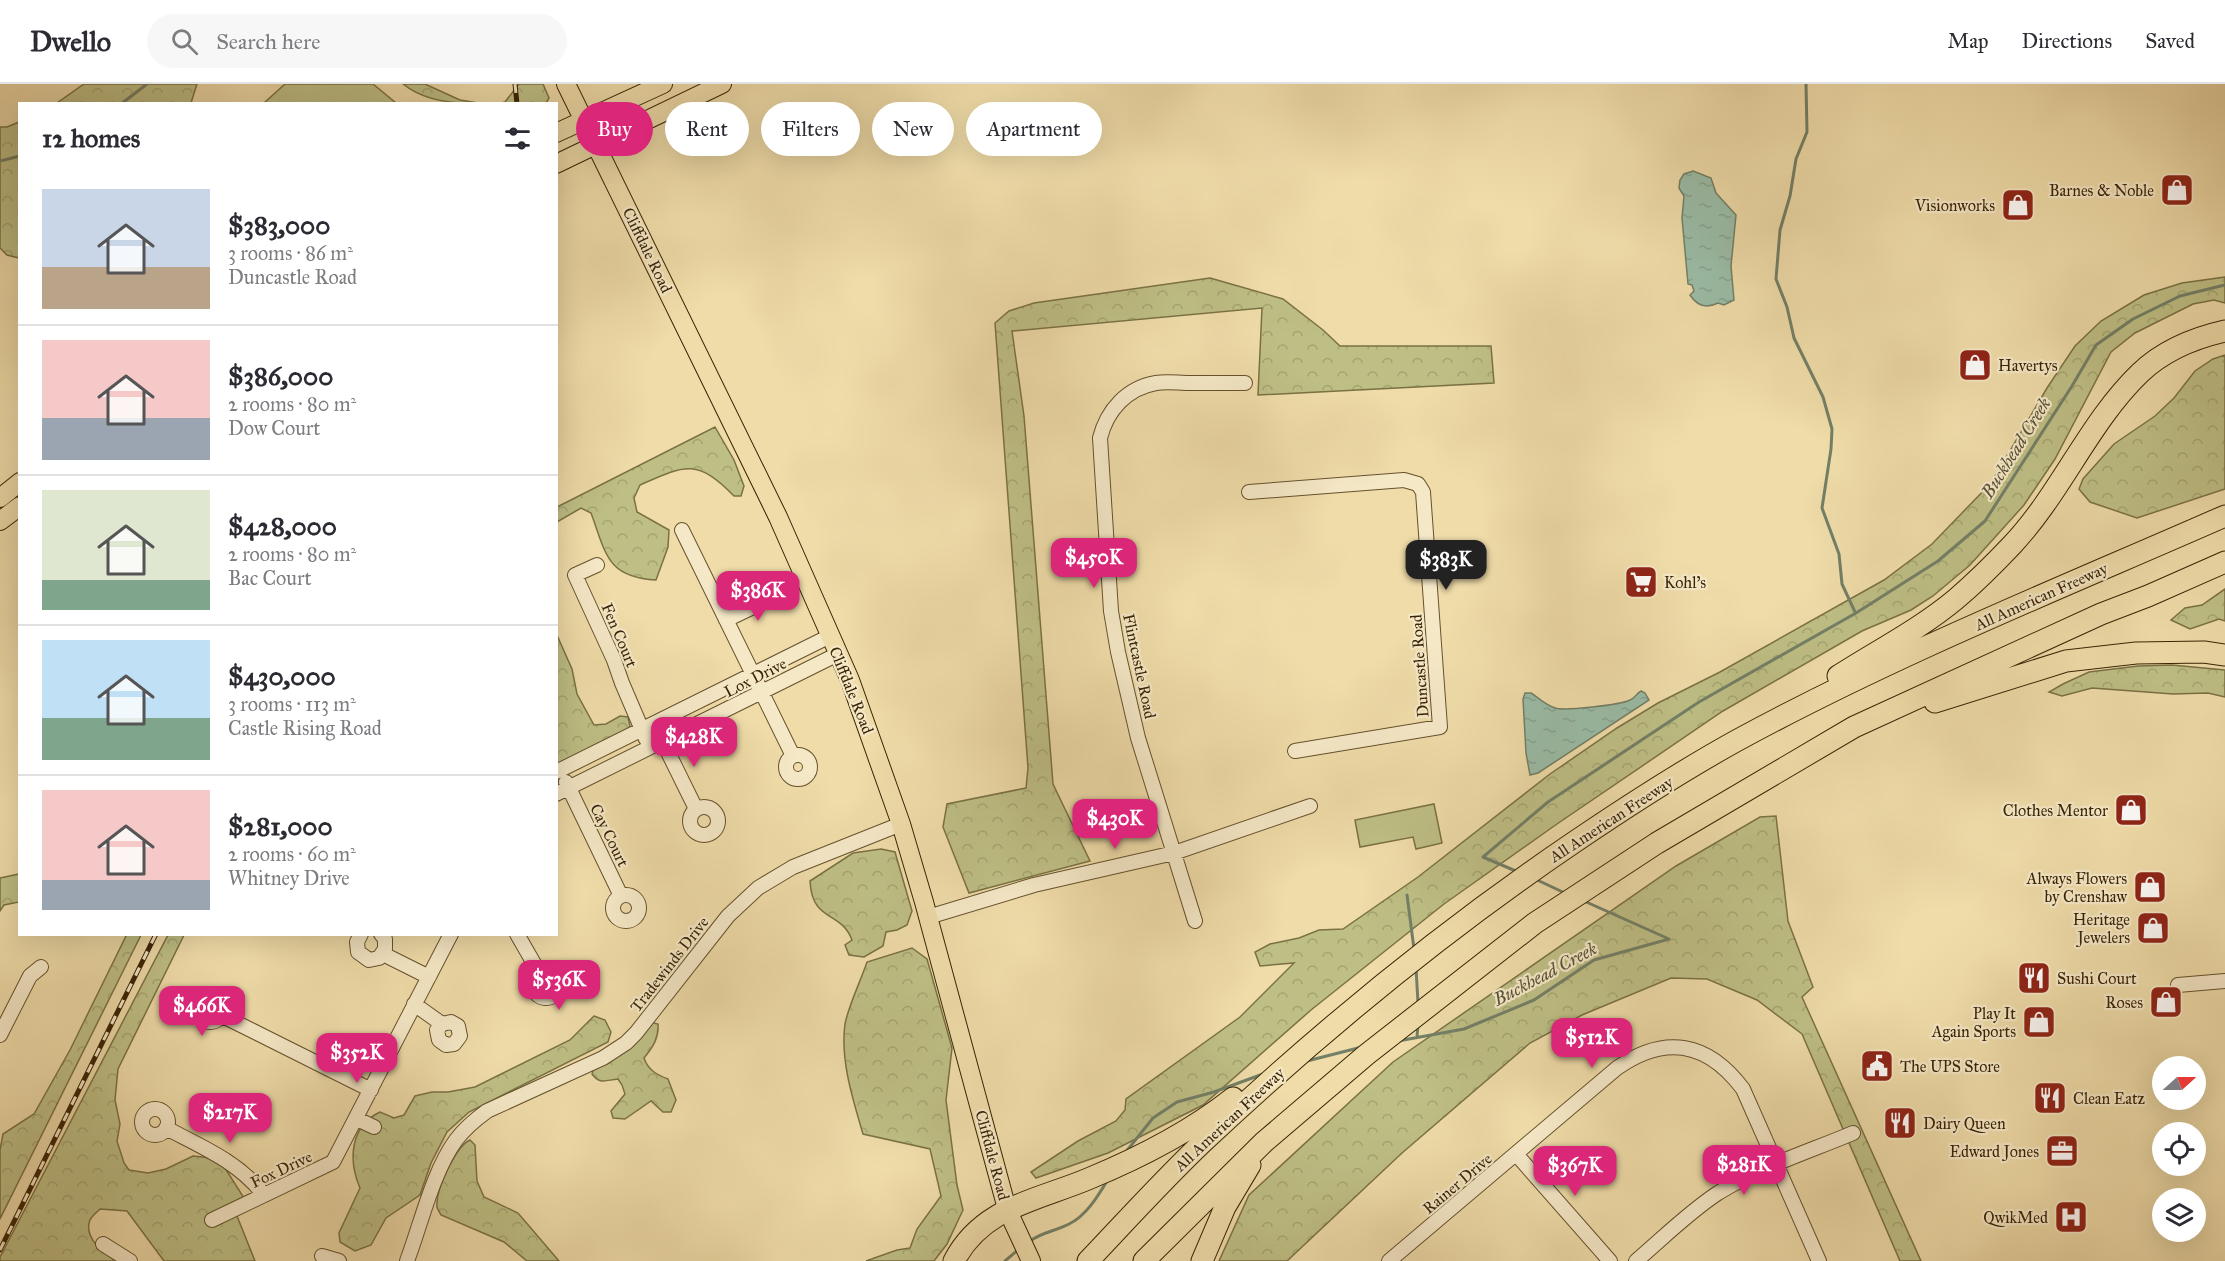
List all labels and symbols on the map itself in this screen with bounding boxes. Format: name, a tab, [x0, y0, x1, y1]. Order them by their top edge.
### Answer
shop icon: Barnes & Noble	[2159, 172, 2195, 208]
place label: Barnes & Noble	[2049, 181, 2154, 200]
shop icon: Visionworks	[2000, 187, 2036, 223]
place label: Visionworks	[1914, 196, 1995, 215]
street label: Cliffdale Road	[619, 204, 676, 296]
shop icon: Havertys	[1957, 347, 1993, 383]
place label: Havertys	[1998, 356, 2058, 375]
water label: Buckhead Creek	[1976, 394, 2056, 503]
pin: $450K	[1052, 538, 1136, 589]
pin: $383K	[1404, 540, 1488, 591]
street label: All American Freeway	[1971, 558, 2111, 635]
supermarket icon: Kohl's	[1623, 564, 1659, 600]
pin: $386K	[716, 571, 800, 622]
place label: Kohl's	[1664, 573, 1706, 592]
street label: Fen Court	[597, 600, 642, 671]
street label: Flintcastle Road	[1119, 612, 1160, 720]
street label: Duncastle Road	[1406, 614, 1433, 718]
street label: Cliffdale Road	[825, 644, 878, 737]
street label: Lox Drive	[721, 654, 790, 701]
pin: $428K	[652, 717, 736, 768]
street label: All American Freeway	[1545, 772, 1677, 867]
shop icon: Clothes Mentor	[2113, 792, 2149, 828]
pin: $430K	[1073, 799, 1157, 850]
street label: Cay Court	[586, 801, 633, 870]
place label: Clothes Mentor	[2003, 801, 2108, 820]
place label: Always Flowers by Crenshaw	[2026, 869, 2128, 906]
shop icon: Always Flowers by Crenshaw	[2132, 869, 2168, 905]
place label: Heritage Jewelers	[2073, 910, 2130, 948]
shop icon: Heritage Jewelers	[2135, 910, 2171, 946]
street label: Tradewinds Drive	[626, 913, 713, 1016]
water label: Buckhead Creek	[1489, 938, 1601, 1011]
pin: $536K	[517, 960, 601, 1011]
restaurant icon: Sushi Court	[2016, 960, 2052, 996]
place label: Sushi Court	[2057, 969, 2137, 988]
shop icon: Roses	[2148, 984, 2184, 1020]
pin: $466K	[160, 986, 244, 1037]
place label: Roses	[2105, 993, 2143, 1012]
place label: Play It Again Sports	[1931, 1004, 2016, 1042]
shop icon: Play It Again Sports	[2021, 1004, 2057, 1040]
pin: $512K	[1550, 1018, 1634, 1069]
pin: $352K	[315, 1033, 399, 1084]
public building icon: The UPS Store	[1859, 1048, 1895, 1084]
north arrow	[2152, 1056, 2206, 1110]
place label: The UPS Store	[1900, 1057, 2000, 1076]
street label: All American Freeway	[1170, 1063, 1289, 1176]
restaurant icon: Clean Eatz	[2032, 1080, 2068, 1116]
place label: Clean Eatz	[2073, 1089, 2146, 1108]
pin: $217K	[188, 1093, 272, 1144]
restaurant icon: Dairy Queen	[1882, 1105, 1918, 1141]
street label: Cliffdale Road	[971, 1108, 1014, 1202]
place label: Dairy Queen	[1923, 1114, 2006, 1133]
office icon: Edward Jones	[2044, 1133, 2080, 1169]
place label: Edward Jones	[1950, 1142, 2039, 1162]
pin: $281K	[1702, 1145, 1786, 1196]
pin: $367K	[1533, 1146, 1617, 1197]
street label: Fox Drive	[247, 1147, 315, 1192]
street label: Rainer Drive	[1419, 1149, 1496, 1218]
hospital icon: QwikMed	[2053, 1199, 2089, 1235]
place label: QwikMed	[1983, 1208, 2048, 1227]

